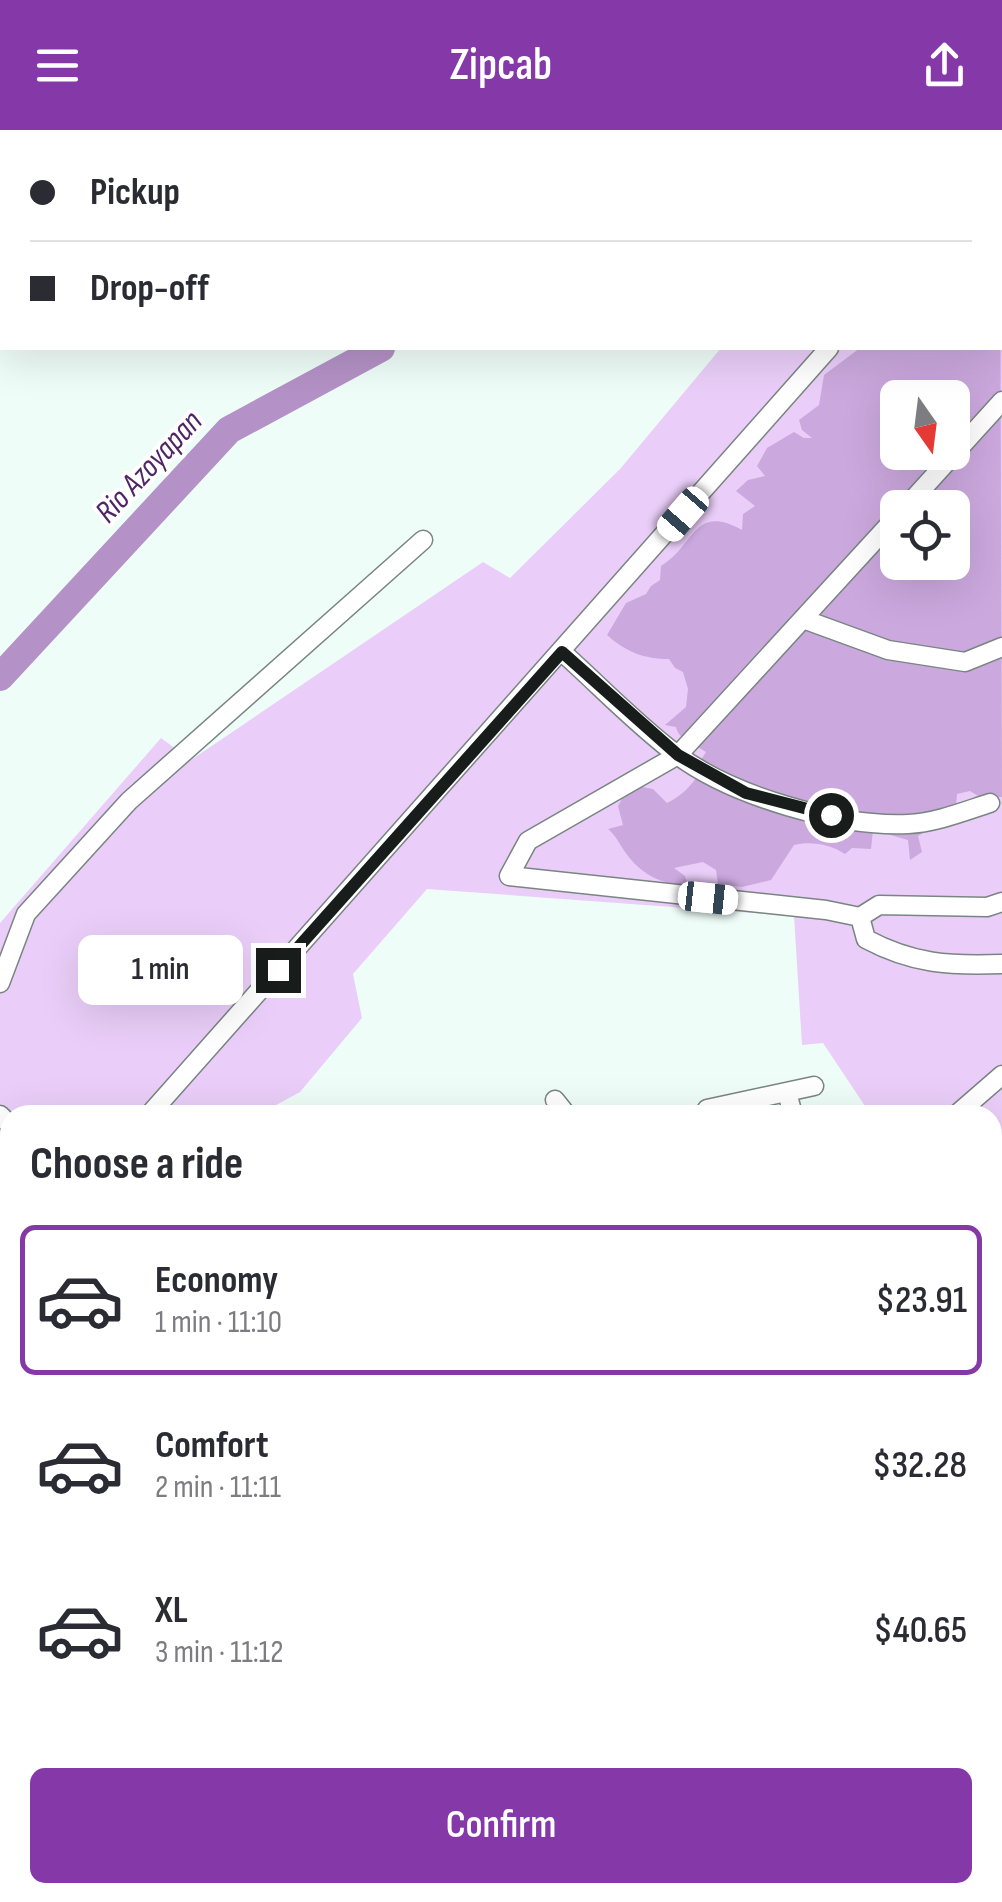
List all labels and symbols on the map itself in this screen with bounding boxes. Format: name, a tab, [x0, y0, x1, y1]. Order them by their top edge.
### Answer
north arrow	[880, 380, 970, 470]
water label: Rio Azoyapan	[87, 403, 211, 531]
car	[652, 482, 714, 546]
route start	[809, 793, 854, 838]
car	[677, 880, 739, 916]
callout: 1 min	[78, 935, 243, 1005]
route end	[256, 948, 301, 993]

